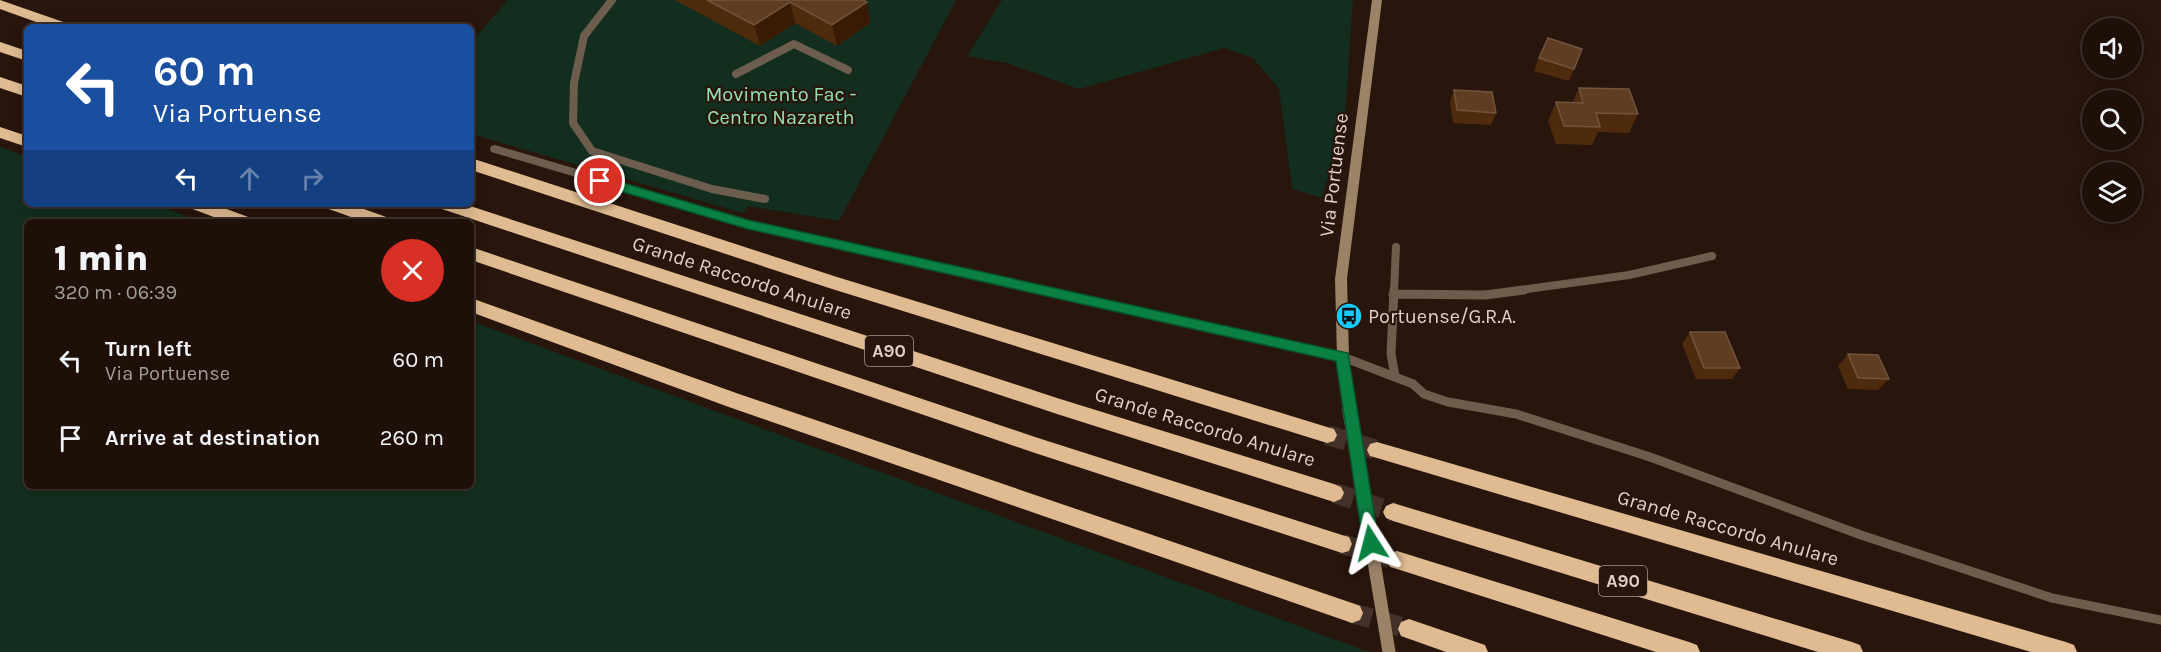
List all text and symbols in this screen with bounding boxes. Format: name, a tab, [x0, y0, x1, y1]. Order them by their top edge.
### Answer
map controls	[2082, 18, 2142, 222]
button: sound	[2082, 18, 2142, 78]
text: 60 m	[153, 46, 256, 96]
icon: left	[54, 48, 132, 126]
park label: Movimento Fac - Centro Nazareth	[705, 83, 857, 129]
button: search	[2082, 90, 2142, 150]
text: Via Portuense	[153, 97, 322, 129]
street label: Via Portuense	[1315, 112, 1353, 238]
pin	[574, 155, 625, 206]
icon: left	[170, 162, 203, 195]
icon: ahead	[233, 162, 266, 195]
icon: right	[296, 162, 329, 195]
button: layers	[2082, 162, 2142, 222]
icon: arrive	[583, 164, 616, 197]
street label: Grande Raccordo Anulare	[629, 232, 855, 324]
text: 1 min	[54, 237, 148, 279]
button: close	[381, 239, 444, 302]
text: 320 m · 06:39	[54, 281, 177, 304]
bus stop icon: Portuense/G.R.A.	[1334, 301, 1364, 331]
place label: Portuense/G.R.A.	[1368, 305, 1516, 328]
text: Turn left	[105, 336, 192, 362]
road number: A90	[865, 336, 913, 366]
icon: left	[54, 344, 87, 377]
text: 60 m	[393, 347, 444, 373]
text: Via Portuense	[105, 362, 230, 385]
street label: Grande Raccordo Anulare	[1092, 382, 1318, 472]
icon: arrive	[54, 422, 87, 455]
text: Arrive at destination	[105, 425, 320, 451]
text: 260 m	[380, 425, 444, 451]
street label: Grande Raccordo Anulare	[1615, 485, 1841, 571]
position arrow	[1339, 511, 1403, 575]
road number: A90	[1599, 566, 1647, 596]

